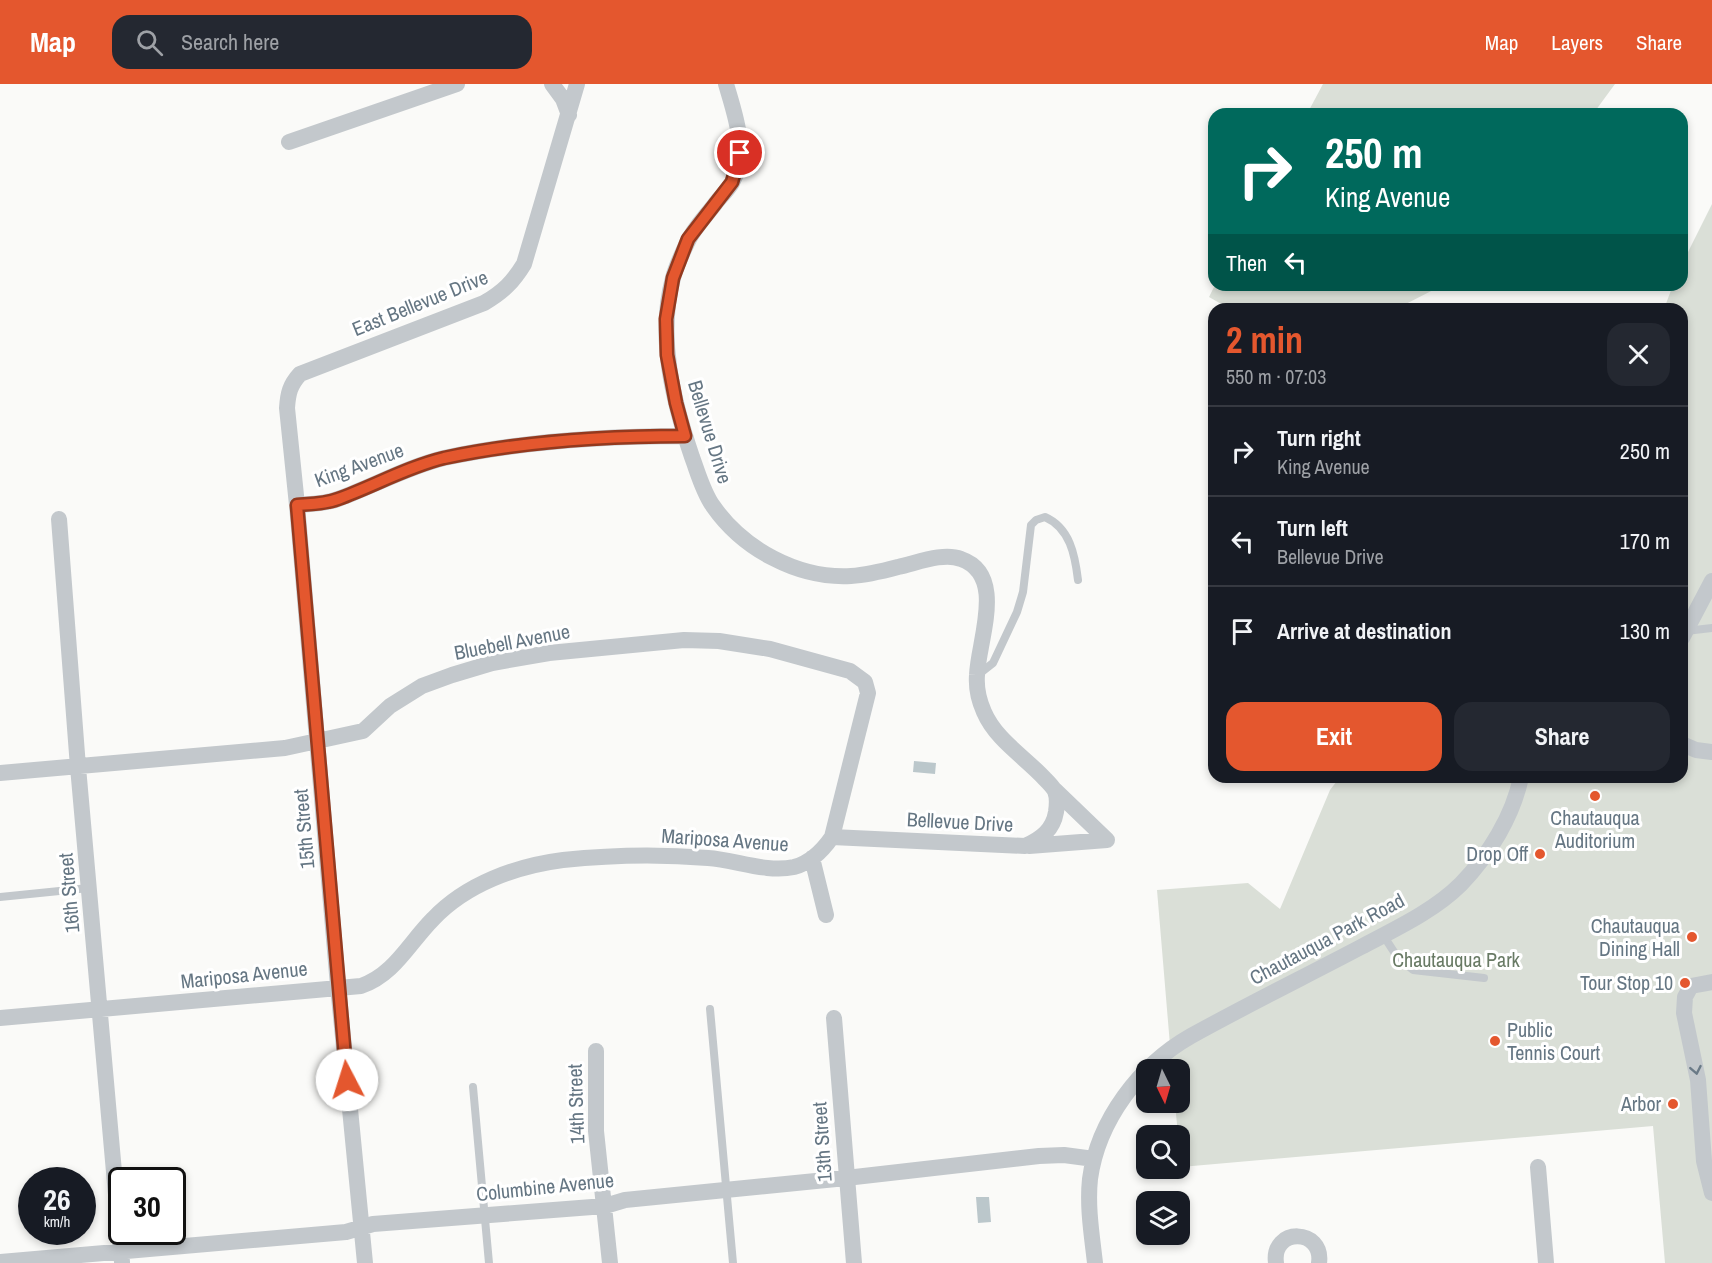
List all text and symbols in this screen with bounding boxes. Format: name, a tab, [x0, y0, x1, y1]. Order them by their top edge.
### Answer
search box	[112, 15, 532, 69]
text: Map	[30, 23, 76, 61]
icon: search	[133, 26, 166, 59]
text: Search here	[181, 27, 279, 57]
text: Map	[1485, 28, 1518, 57]
text: Layers	[1551, 28, 1603, 57]
text: Share	[1636, 28, 1682, 57]
text: 250 m	[1325, 125, 1423, 181]
pin	[714, 127, 765, 178]
icon: right	[1226, 132, 1304, 210]
icon: arrive	[723, 136, 756, 169]
text: King Avenue	[1325, 179, 1450, 215]
icon: left	[1279, 246, 1312, 279]
text: Then	[1226, 248, 1267, 278]
street label: East Bellevue Drive	[348, 263, 492, 342]
text: 2 min	[1226, 316, 1303, 364]
button: close	[1607, 323, 1670, 386]
text: 550 m · 07:03	[1226, 363, 1326, 390]
street label: Bellevue Drive	[682, 377, 739, 487]
text: Turn right	[1277, 423, 1361, 453]
icon: right	[1226, 435, 1259, 468]
street label: King Avenue	[311, 436, 407, 493]
text: 250 m	[1620, 436, 1670, 466]
text: King Avenue	[1277, 453, 1370, 480]
text: Turn left	[1277, 513, 1348, 543]
icon: left	[1226, 525, 1259, 558]
text: 170 m	[1620, 526, 1670, 556]
text: Bellevue Drive	[1277, 543, 1384, 570]
icon: arrive	[1226, 615, 1259, 648]
text: Arrive at destination	[1277, 616, 1451, 646]
text: 130 m	[1620, 616, 1670, 646]
street label: Bluebell Avenue	[452, 617, 572, 666]
button: Exit	[1226, 702, 1442, 771]
button: Share	[1454, 702, 1670, 771]
street label: 15th Street	[287, 787, 320, 870]
marker: Chautauqua Auditorium	[1588, 789, 1602, 803]
place label: Chautauqua Auditorium	[1550, 804, 1640, 854]
street label: Bellevue Drive	[906, 805, 1014, 838]
street label: Mariposa Avenue	[661, 822, 790, 857]
place label: Drop Off	[1466, 840, 1528, 867]
marker: Drop Off	[1533, 847, 1547, 861]
street label: 16th Street	[52, 851, 85, 934]
street label: Chautauqua Park Road	[1245, 886, 1409, 991]
place label: Chautauqua Dining Hall	[1591, 912, 1680, 962]
marker: Chautauqua Dining Hall	[1685, 930, 1699, 944]
park label: Chautauqua Park	[1392, 946, 1521, 973]
street label: Mariposa Avenue	[179, 954, 309, 995]
place label: Tour Stop 10	[1580, 969, 1673, 996]
marker: Tour Stop 10	[1678, 976, 1692, 990]
place label: Public Tennis Court	[1507, 1016, 1600, 1066]
marker: Public Tennis Court	[1488, 1034, 1502, 1048]
position arrow	[315, 1048, 379, 1112]
north arrow	[1136, 1059, 1190, 1113]
map controls	[1136, 1059, 1190, 1245]
street label: 14th Street	[561, 1063, 590, 1145]
one-way arrow	[1689, 1065, 1702, 1075]
place label: Arbor	[1620, 1090, 1662, 1117]
marker: Arbor	[1666, 1097, 1680, 1111]
street label: 13th Street	[805, 1101, 838, 1183]
button: search	[1136, 1125, 1190, 1179]
street label: Columbine Avenue	[475, 1166, 615, 1207]
speed limit sign: 30	[108, 1167, 186, 1245]
text: 26	[43, 1179, 71, 1219]
button: layers	[1136, 1191, 1190, 1245]
text: km/h	[44, 1211, 70, 1232]

